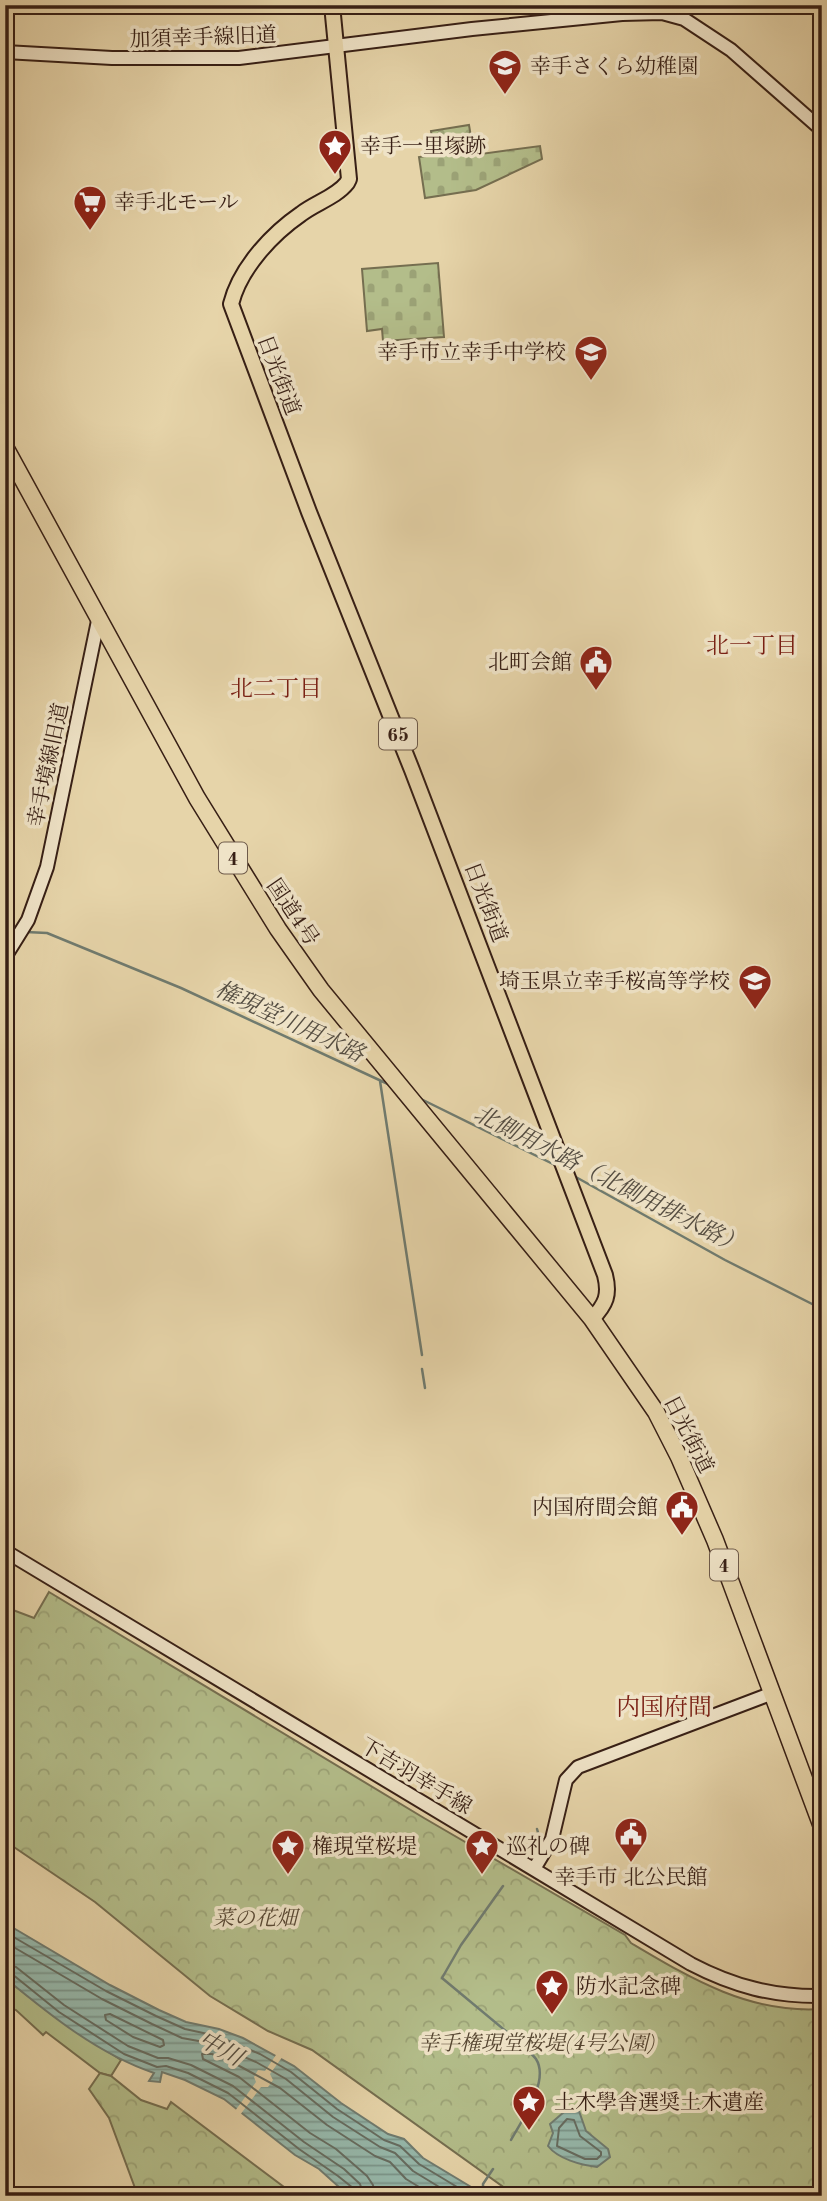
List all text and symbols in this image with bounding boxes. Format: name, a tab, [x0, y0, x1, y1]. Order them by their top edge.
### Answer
street label: 加須幸手線旧道	[129, 23, 277, 52]
school or university icon: 幸手さくら幼稚園	[486, 47, 524, 96]
place label: 幸手さくら幼稚園	[530, 55, 698, 78]
place icon: 幸手一里塚跡	[316, 127, 354, 176]
place label: 幸手一里塚跡	[360, 135, 486, 158]
supermarket icon: 幸手北モール	[71, 183, 109, 232]
place label: 幸手北モール	[114, 191, 239, 214]
street label: 日光街道	[253, 332, 304, 419]
school or university icon: 幸手市立幸手中学校	[572, 333, 610, 382]
place label: 幸手市立幸手中学校	[377, 341, 566, 364]
district label: 北一丁目	[706, 634, 798, 658]
public building icon: 北町会館	[577, 643, 615, 692]
place label: 北町会館	[488, 651, 572, 674]
district label: 北二丁目	[230, 677, 322, 701]
street label: 幸手境線旧道	[24, 701, 73, 829]
road number: 65	[379, 719, 417, 750]
road number: 4	[219, 842, 247, 874]
street label: 日光街道	[460, 859, 511, 946]
street label: 国道4号	[262, 875, 323, 950]
school or university icon: 埼玉県立幸手桜高等学校	[736, 962, 774, 1011]
place label: 埼玉県立幸手桜高等学校	[499, 970, 730, 993]
water label: 権現堂川用水路	[212, 976, 370, 1068]
water label: 北側用水路（北側用排水路）	[470, 1100, 748, 1258]
street label: 日光街道	[659, 1392, 718, 1477]
public building icon: 内国府間会館	[663, 1488, 701, 1537]
place label: 内国府間会館	[532, 1496, 658, 1519]
road number: 4	[710, 1550, 738, 1581]
district label: 内国府間	[616, 1694, 712, 1721]
street label: 下吉羽幸手線	[356, 1734, 476, 1819]
public building icon: 幸手市 北公民館	[612, 1815, 650, 1864]
place icon: 権現堂桜堤	[269, 1827, 307, 1876]
place icon: 巡礼の碑	[463, 1827, 501, 1876]
place label: 権現堂桜堤	[312, 1835, 417, 1858]
place label: 巡礼の碑	[506, 1835, 590, 1858]
place label: 幸手市 北公民館	[555, 1866, 707, 1889]
park label: 菜の花畑	[213, 1907, 301, 1930]
place icon: 防水記念碑	[533, 1967, 571, 2016]
place label: 防水記念碑	[576, 1974, 681, 1998]
water label: 中川	[195, 2026, 250, 2072]
park label: 幸手権現堂桜堤(4号公園)	[418, 2032, 656, 2055]
place icon: 土木學舎選奨土木遺産	[510, 2083, 548, 2132]
place label: 土木學舎選奨土木遺産	[554, 2091, 764, 2114]

